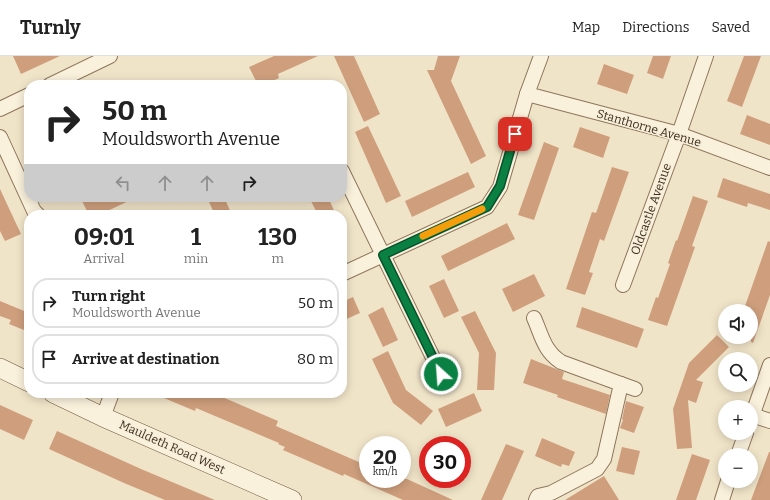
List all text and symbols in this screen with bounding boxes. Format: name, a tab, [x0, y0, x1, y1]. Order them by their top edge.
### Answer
text: Turnly	[20, 16, 81, 39]
text: Map	[572, 19, 600, 36]
text: Directions	[622, 19, 690, 36]
text: Saved	[712, 19, 750, 36]
text: 50 m	[102, 94, 167, 127]
icon: right	[36, 96, 88, 148]
street label: Stanthorne Avenue	[595, 106, 703, 150]
pin	[498, 117, 532, 151]
icon: arrive	[504, 123, 526, 145]
text: Mouldsworth Avenue	[102, 128, 280, 150]
street label: Oldcastle Avenue	[628, 161, 674, 257]
icon: left	[112, 172, 134, 194]
icon: ahead	[154, 172, 176, 194]
icon: ahead	[196, 172, 218, 194]
icon: right	[238, 172, 260, 194]
text: 09:01	[74, 223, 134, 251]
text: 1	[191, 223, 201, 251]
text: 130	[258, 223, 297, 251]
text: Arrival	[83, 251, 124, 266]
text: min	[184, 251, 208, 266]
text: m	[271, 251, 284, 266]
text: Turn right	[72, 287, 145, 305]
icon: right	[38, 292, 60, 314]
text: 50 m	[298, 294, 333, 312]
map controls	[718, 304, 758, 488]
button: sound	[718, 304, 758, 344]
text: Mouldsworth Avenue	[72, 305, 201, 320]
icon: arrive	[38, 348, 60, 370]
text: Arrive at destination	[72, 350, 219, 368]
text: 80 m	[297, 350, 333, 368]
button: search	[718, 352, 758, 392]
position arrow	[420, 353, 462, 395]
button: +	[718, 400, 758, 440]
street label: Mauldeth Road West	[117, 417, 228, 477]
speed limit sign: 30	[419, 436, 471, 488]
text: 20	[373, 445, 397, 469]
button: −	[718, 448, 758, 488]
text: km/h	[373, 466, 397, 478]

